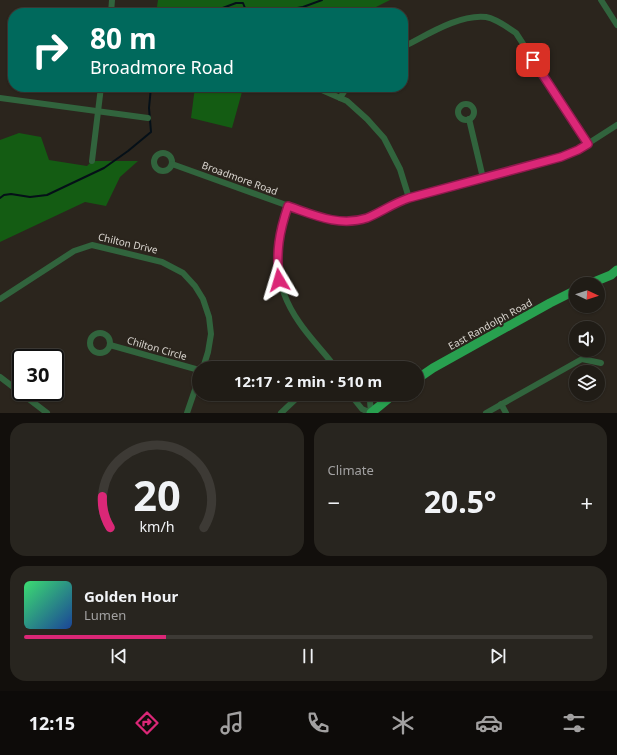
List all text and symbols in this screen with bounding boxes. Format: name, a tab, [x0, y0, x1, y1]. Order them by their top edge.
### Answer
text: 80 m	[90, 19, 157, 57]
icon: right	[24, 24, 76, 76]
pin	[516, 43, 550, 77]
icon: arrive	[522, 49, 544, 71]
text: Broadmore Road	[90, 55, 234, 79]
street label: Broadmore Road	[200, 158, 280, 198]
street label: Chilton Drive	[97, 229, 160, 257]
position arrow	[258, 259, 300, 301]
north arrow	[569, 277, 605, 313]
map controls	[569, 277, 605, 401]
street label: East Randolph Road	[446, 295, 534, 353]
button: sound	[569, 321, 605, 357]
street label: Chilton Circle	[125, 333, 189, 363]
speed limit sign: 30	[12, 349, 64, 401]
button: layers	[569, 365, 605, 401]
text: 12:17 · 2 min · 510 m	[234, 371, 382, 391]
text: Climate	[328, 461, 374, 479]
text: 20	[133, 466, 181, 522]
text: 20.5°	[424, 481, 497, 522]
text: −	[328, 487, 340, 517]
text: +	[580, 487, 593, 517]
text: km/h	[139, 516, 174, 535]
text: Golden Hour	[84, 586, 178, 606]
text: Lumen	[84, 606, 126, 624]
icon: previous	[108, 645, 130, 667]
icon: pause	[297, 645, 319, 667]
icon: next	[487, 645, 509, 667]
icon: directions	[133, 709, 161, 737]
icon: music	[218, 709, 246, 737]
icon: phone	[304, 709, 332, 737]
icon: climate	[389, 709, 417, 737]
icon: car	[475, 709, 503, 737]
icon: filters	[560, 709, 588, 737]
text: 12:15	[29, 711, 75, 735]

